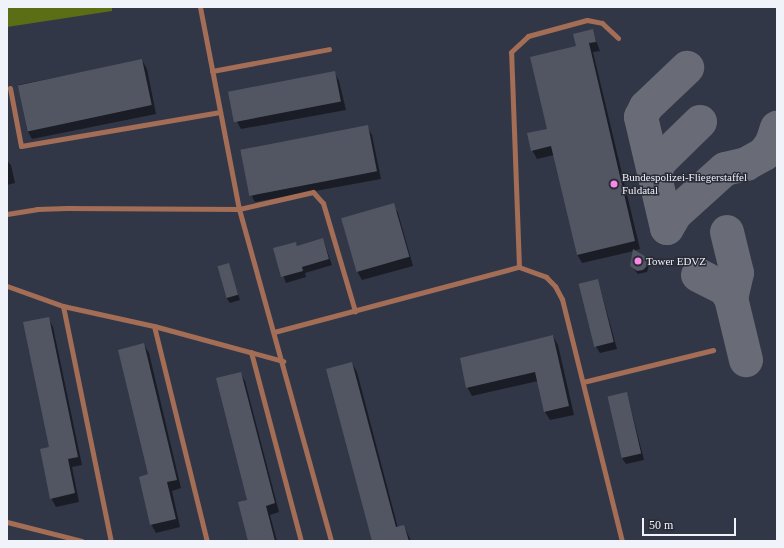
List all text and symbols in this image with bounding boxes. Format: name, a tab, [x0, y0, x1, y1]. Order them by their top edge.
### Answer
place label: Bundespolizei-Fliegerstaffel Fuldatal	[622, 171, 747, 197]
marker: Bundespolizei-Fliegerstaffel Fuldatal	[609, 179, 619, 189]
place label: Tower EDVZ	[646, 254, 706, 268]
marker: Tower EDVZ	[633, 256, 643, 266]
scale bar	[644, 510, 738, 536]
text: 50 m	[649, 518, 673, 532]

